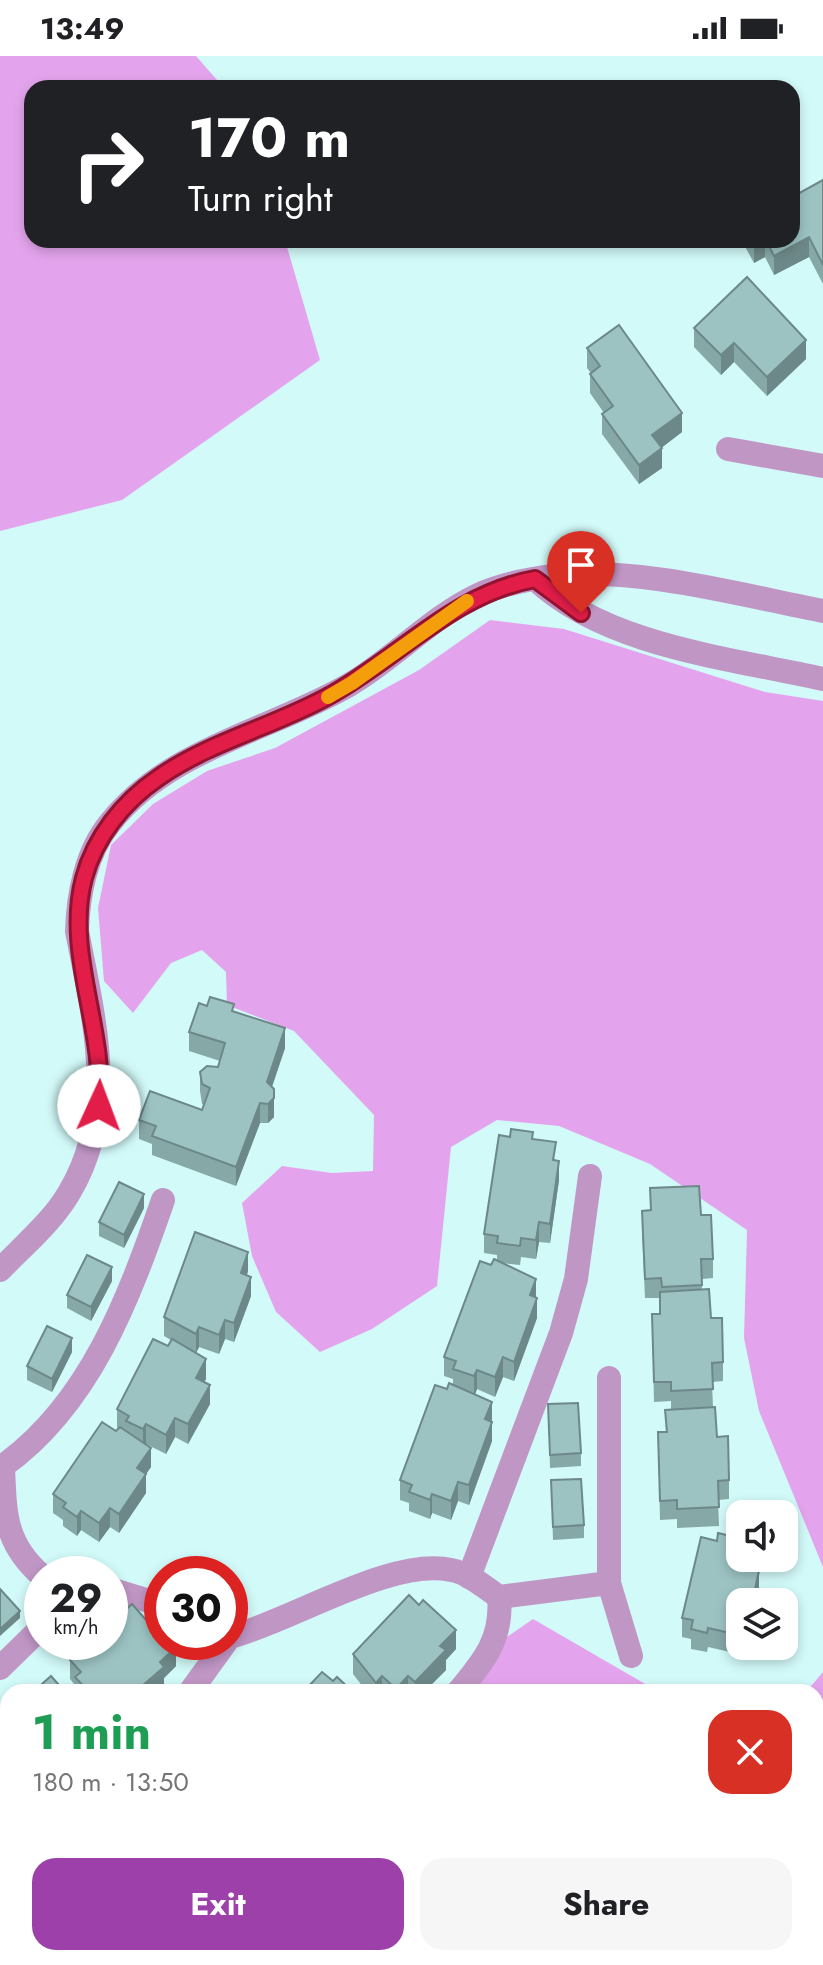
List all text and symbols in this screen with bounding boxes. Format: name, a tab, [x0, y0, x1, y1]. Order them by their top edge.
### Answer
text: 13:49	[40, 7, 125, 50]
text: 170 m	[188, 97, 350, 178]
icon: right	[56, 112, 160, 216]
text: Turn right	[188, 172, 333, 224]
pin	[547, 531, 615, 613]
icon: arrive	[559, 543, 603, 587]
position arrow	[57, 1064, 141, 1148]
map controls	[726, 1500, 798, 1660]
button: sound	[726, 1500, 798, 1572]
speed limit sign: 30	[144, 1556, 248, 1660]
text: 29	[50, 1569, 103, 1627]
button: layers	[726, 1588, 798, 1660]
text: km/h	[53, 1613, 99, 1642]
text: 1 min	[32, 1698, 151, 1767]
button: close	[708, 1710, 792, 1794]
text: 180 m · 13:50	[32, 1763, 189, 1801]
button: Exit	[32, 1858, 404, 1950]
button: Share	[420, 1858, 792, 1950]

